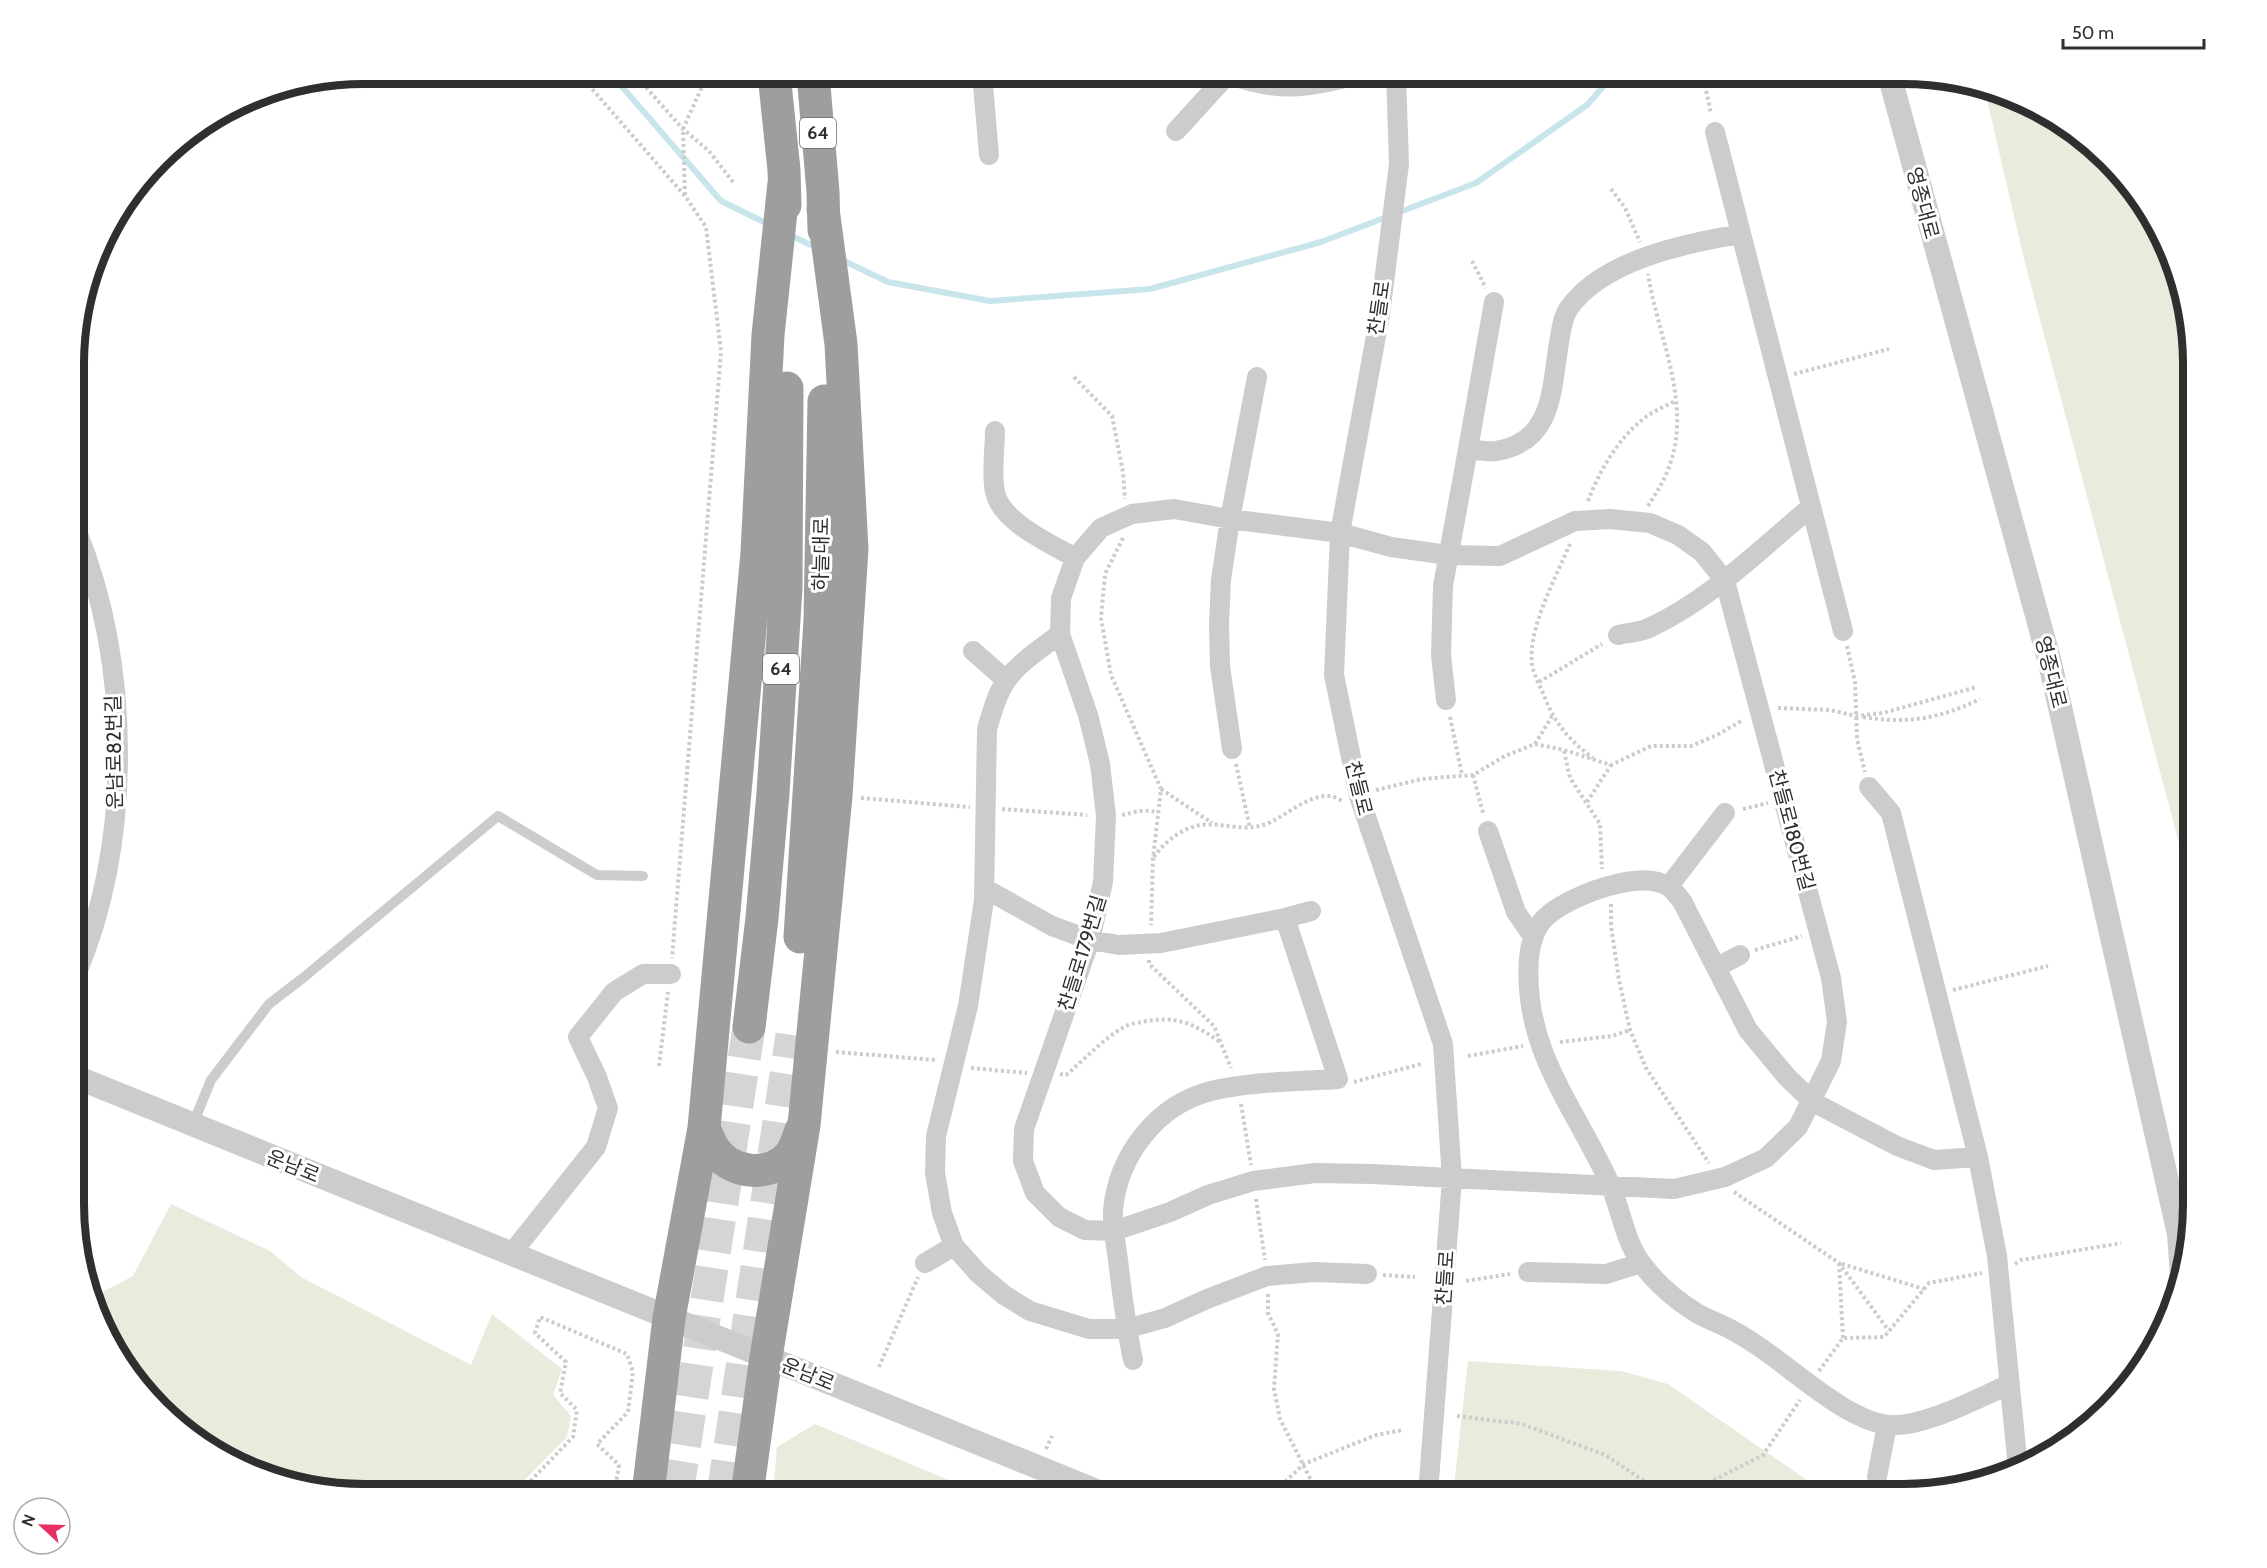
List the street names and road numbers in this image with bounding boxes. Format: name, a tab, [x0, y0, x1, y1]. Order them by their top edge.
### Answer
road number: 64	[800, 118, 836, 148]
street label: 영종대로	[1902, 164, 1944, 242]
street label: 찬들로	[1363, 279, 1395, 337]
street label: 하늘대로	[808, 517, 834, 591]
street label: 영종대로	[2030, 633, 2072, 711]
road number: 64	[763, 654, 799, 684]
street label: 운남로82번길	[101, 694, 127, 810]
street label: 찬들로	[1341, 758, 1377, 818]
street label: 찬들로180번길	[1764, 767, 1820, 893]
street label: 찬들로179번길	[1053, 892, 1111, 1014]
street label: 운남로	[263, 1145, 323, 1187]
street label: 찬들로	[1431, 1250, 1459, 1306]
street label: 운남로	[778, 1353, 838, 1395]

